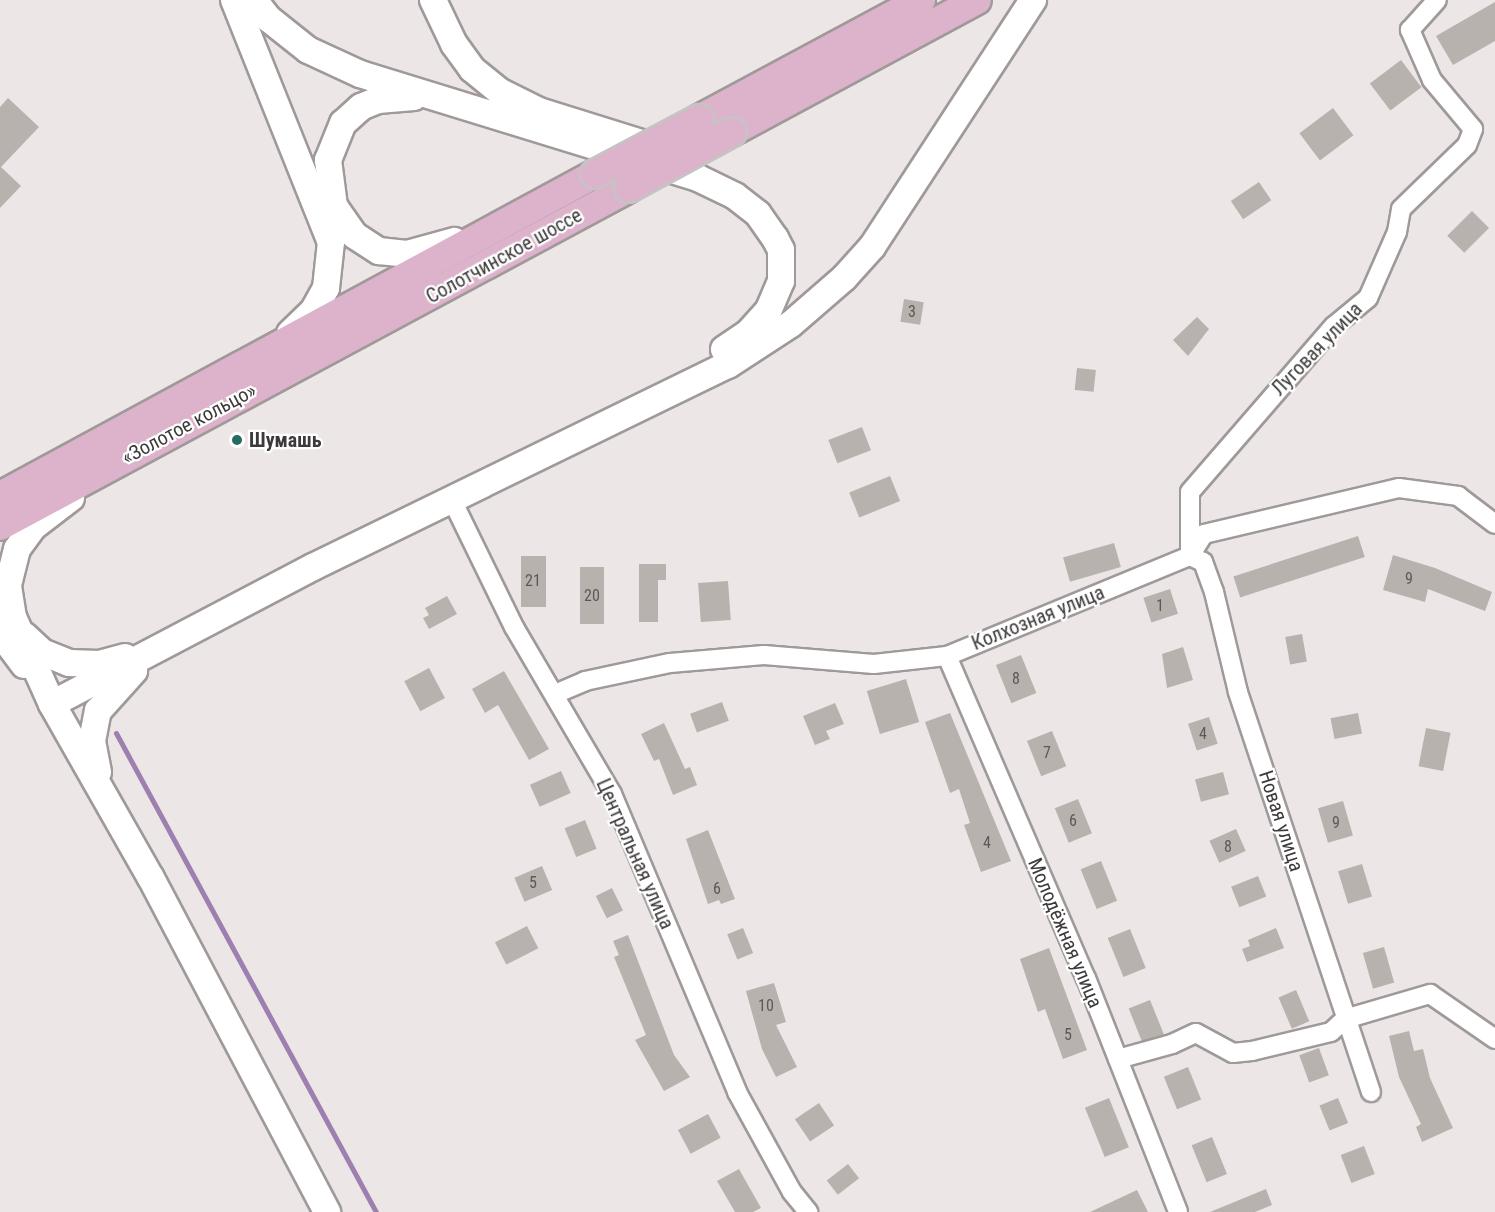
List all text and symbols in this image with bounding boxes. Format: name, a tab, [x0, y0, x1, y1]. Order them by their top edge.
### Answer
street label: Солотчинское шоссе	[422, 203, 586, 309]
street label: Луговая улица	[1267, 297, 1367, 401]
house number: 3	[908, 302, 916, 322]
street label: «Золотое кольцо»	[118, 379, 260, 469]
place label: Шумашь	[249, 428, 322, 452]
marker: Шумашь	[230, 433, 244, 447]
house number: 9	[1405, 569, 1413, 589]
house number: 21	[525, 571, 541, 591]
street label: Колхозная улица	[968, 580, 1108, 656]
house number: 20	[584, 586, 600, 606]
house number: 1	[1156, 596, 1164, 616]
house number: 8	[1012, 669, 1020, 689]
house number: 4	[1199, 724, 1207, 744]
house number: 7	[1043, 743, 1051, 763]
street label: Новая улица	[1253, 767, 1309, 875]
street label: Центральная улица	[591, 775, 679, 933]
house number: 6	[1069, 811, 1077, 831]
house number: 9	[1332, 813, 1340, 833]
house number: 4	[983, 833, 991, 853]
house number: 8	[1224, 837, 1232, 857]
street label: Молодёжная улица	[1023, 855, 1107, 1011]
house number: 5	[529, 873, 537, 893]
house number: 6	[713, 879, 721, 899]
house number: 10	[758, 996, 774, 1016]
house number: 5	[1064, 1025, 1072, 1045]

